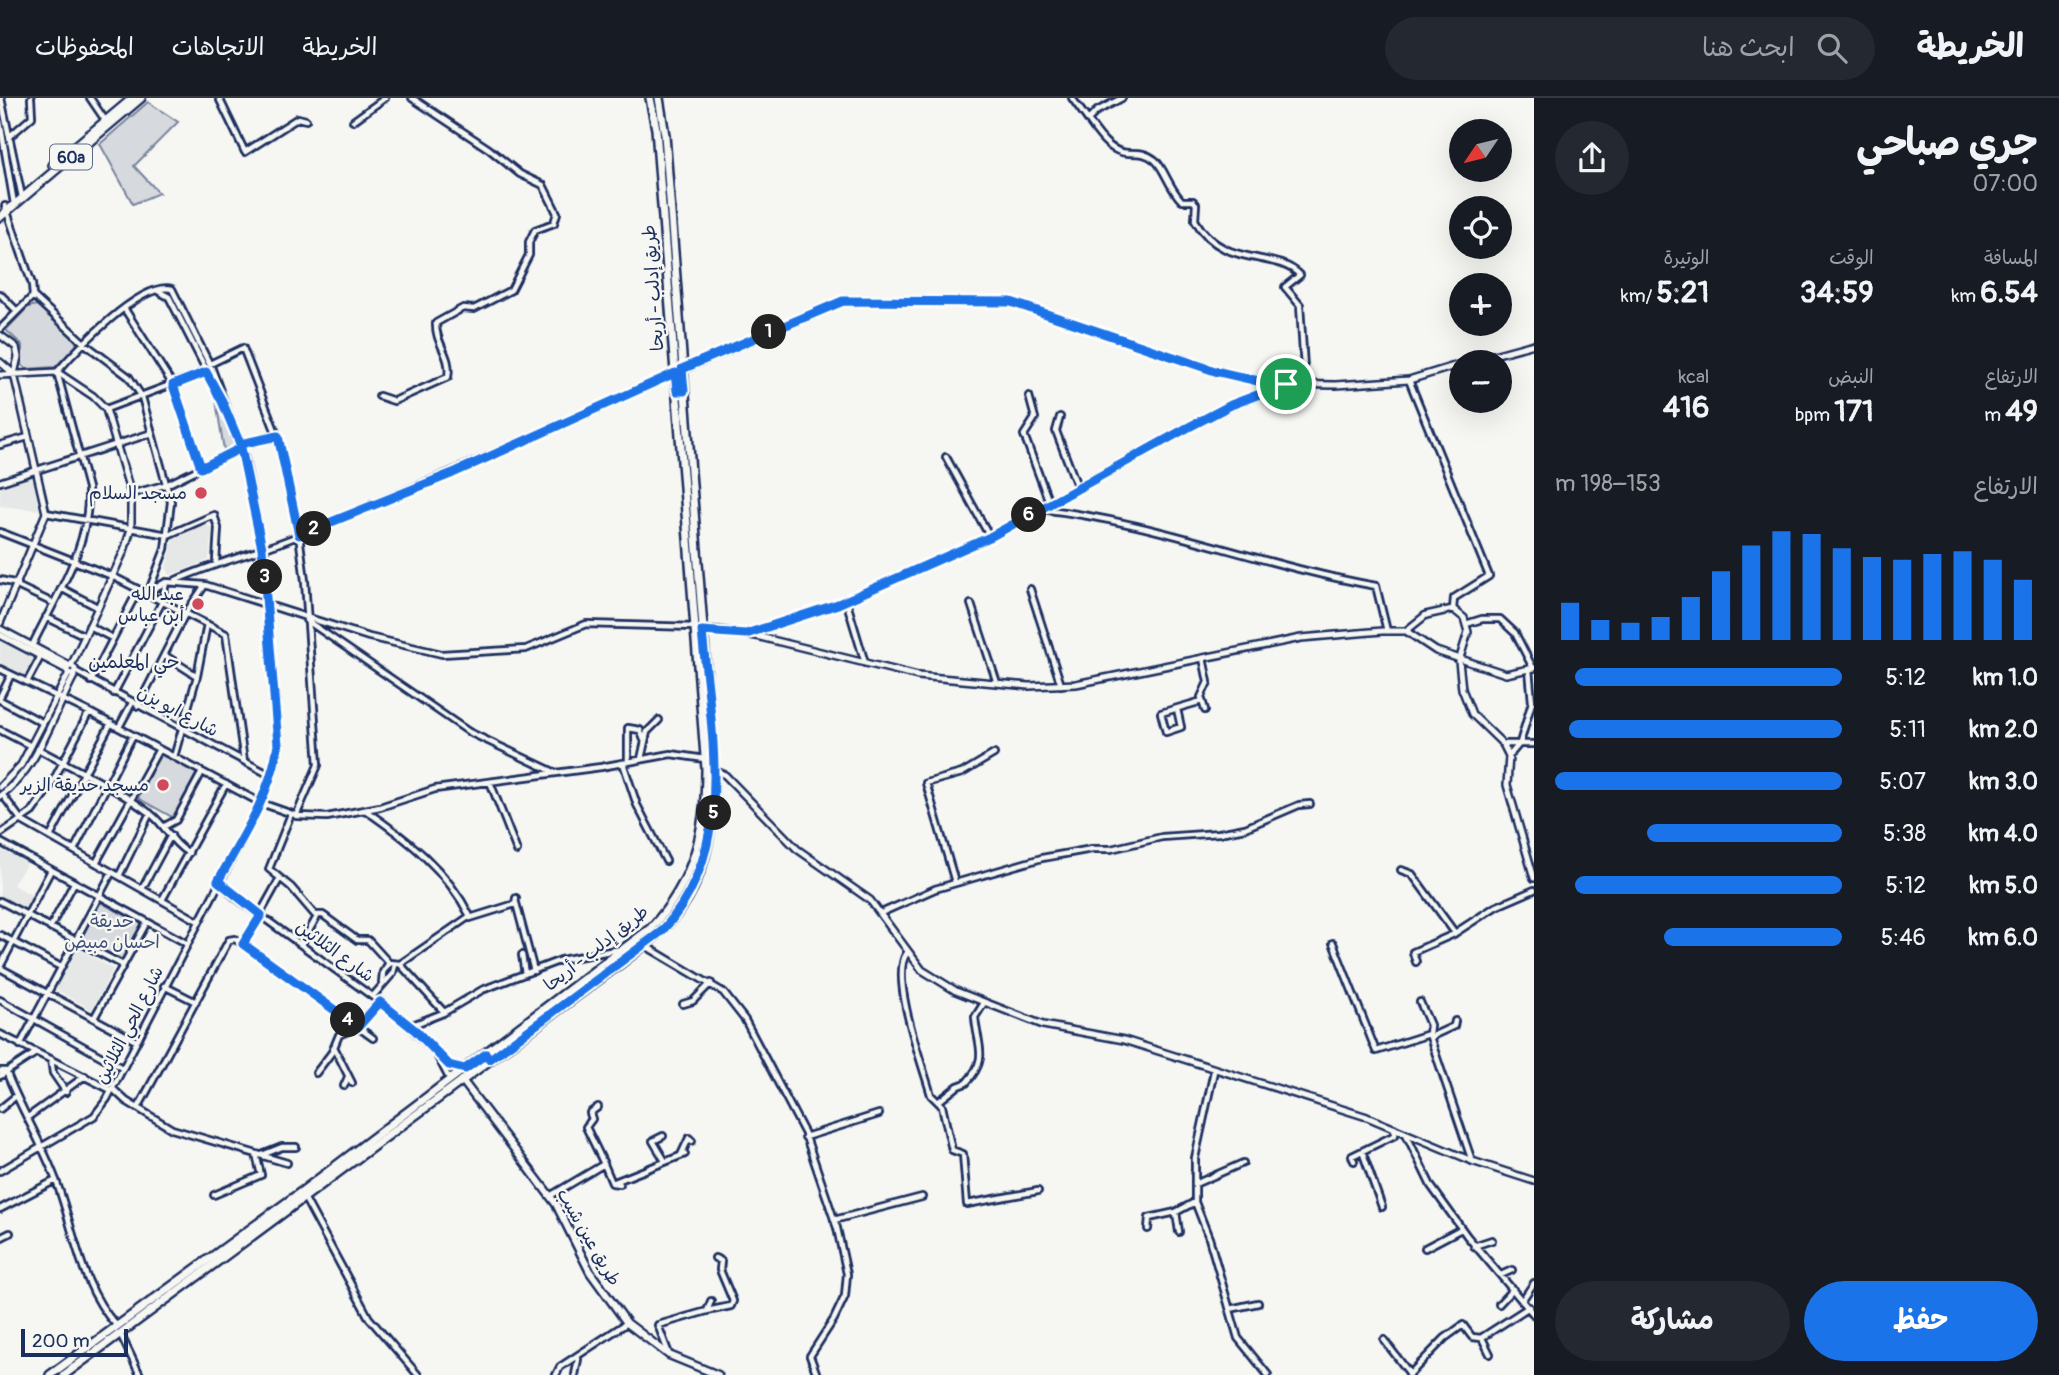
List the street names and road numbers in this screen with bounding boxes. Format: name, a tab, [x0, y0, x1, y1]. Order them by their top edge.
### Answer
road number: 60a	[50, 144, 92, 170]
street label: طريق إدلب - أريحا	[638, 224, 669, 352]
street label: شارع ابو يزن	[133, 680, 222, 742]
street label: طريق إدلب - أريحا	[539, 900, 653, 996]
street label: شارع الثلاثين	[291, 915, 379, 988]
street label: شارع الحي الثلاثين	[90, 962, 173, 1090]
street label: طريق عين شيب	[551, 1184, 626, 1290]

